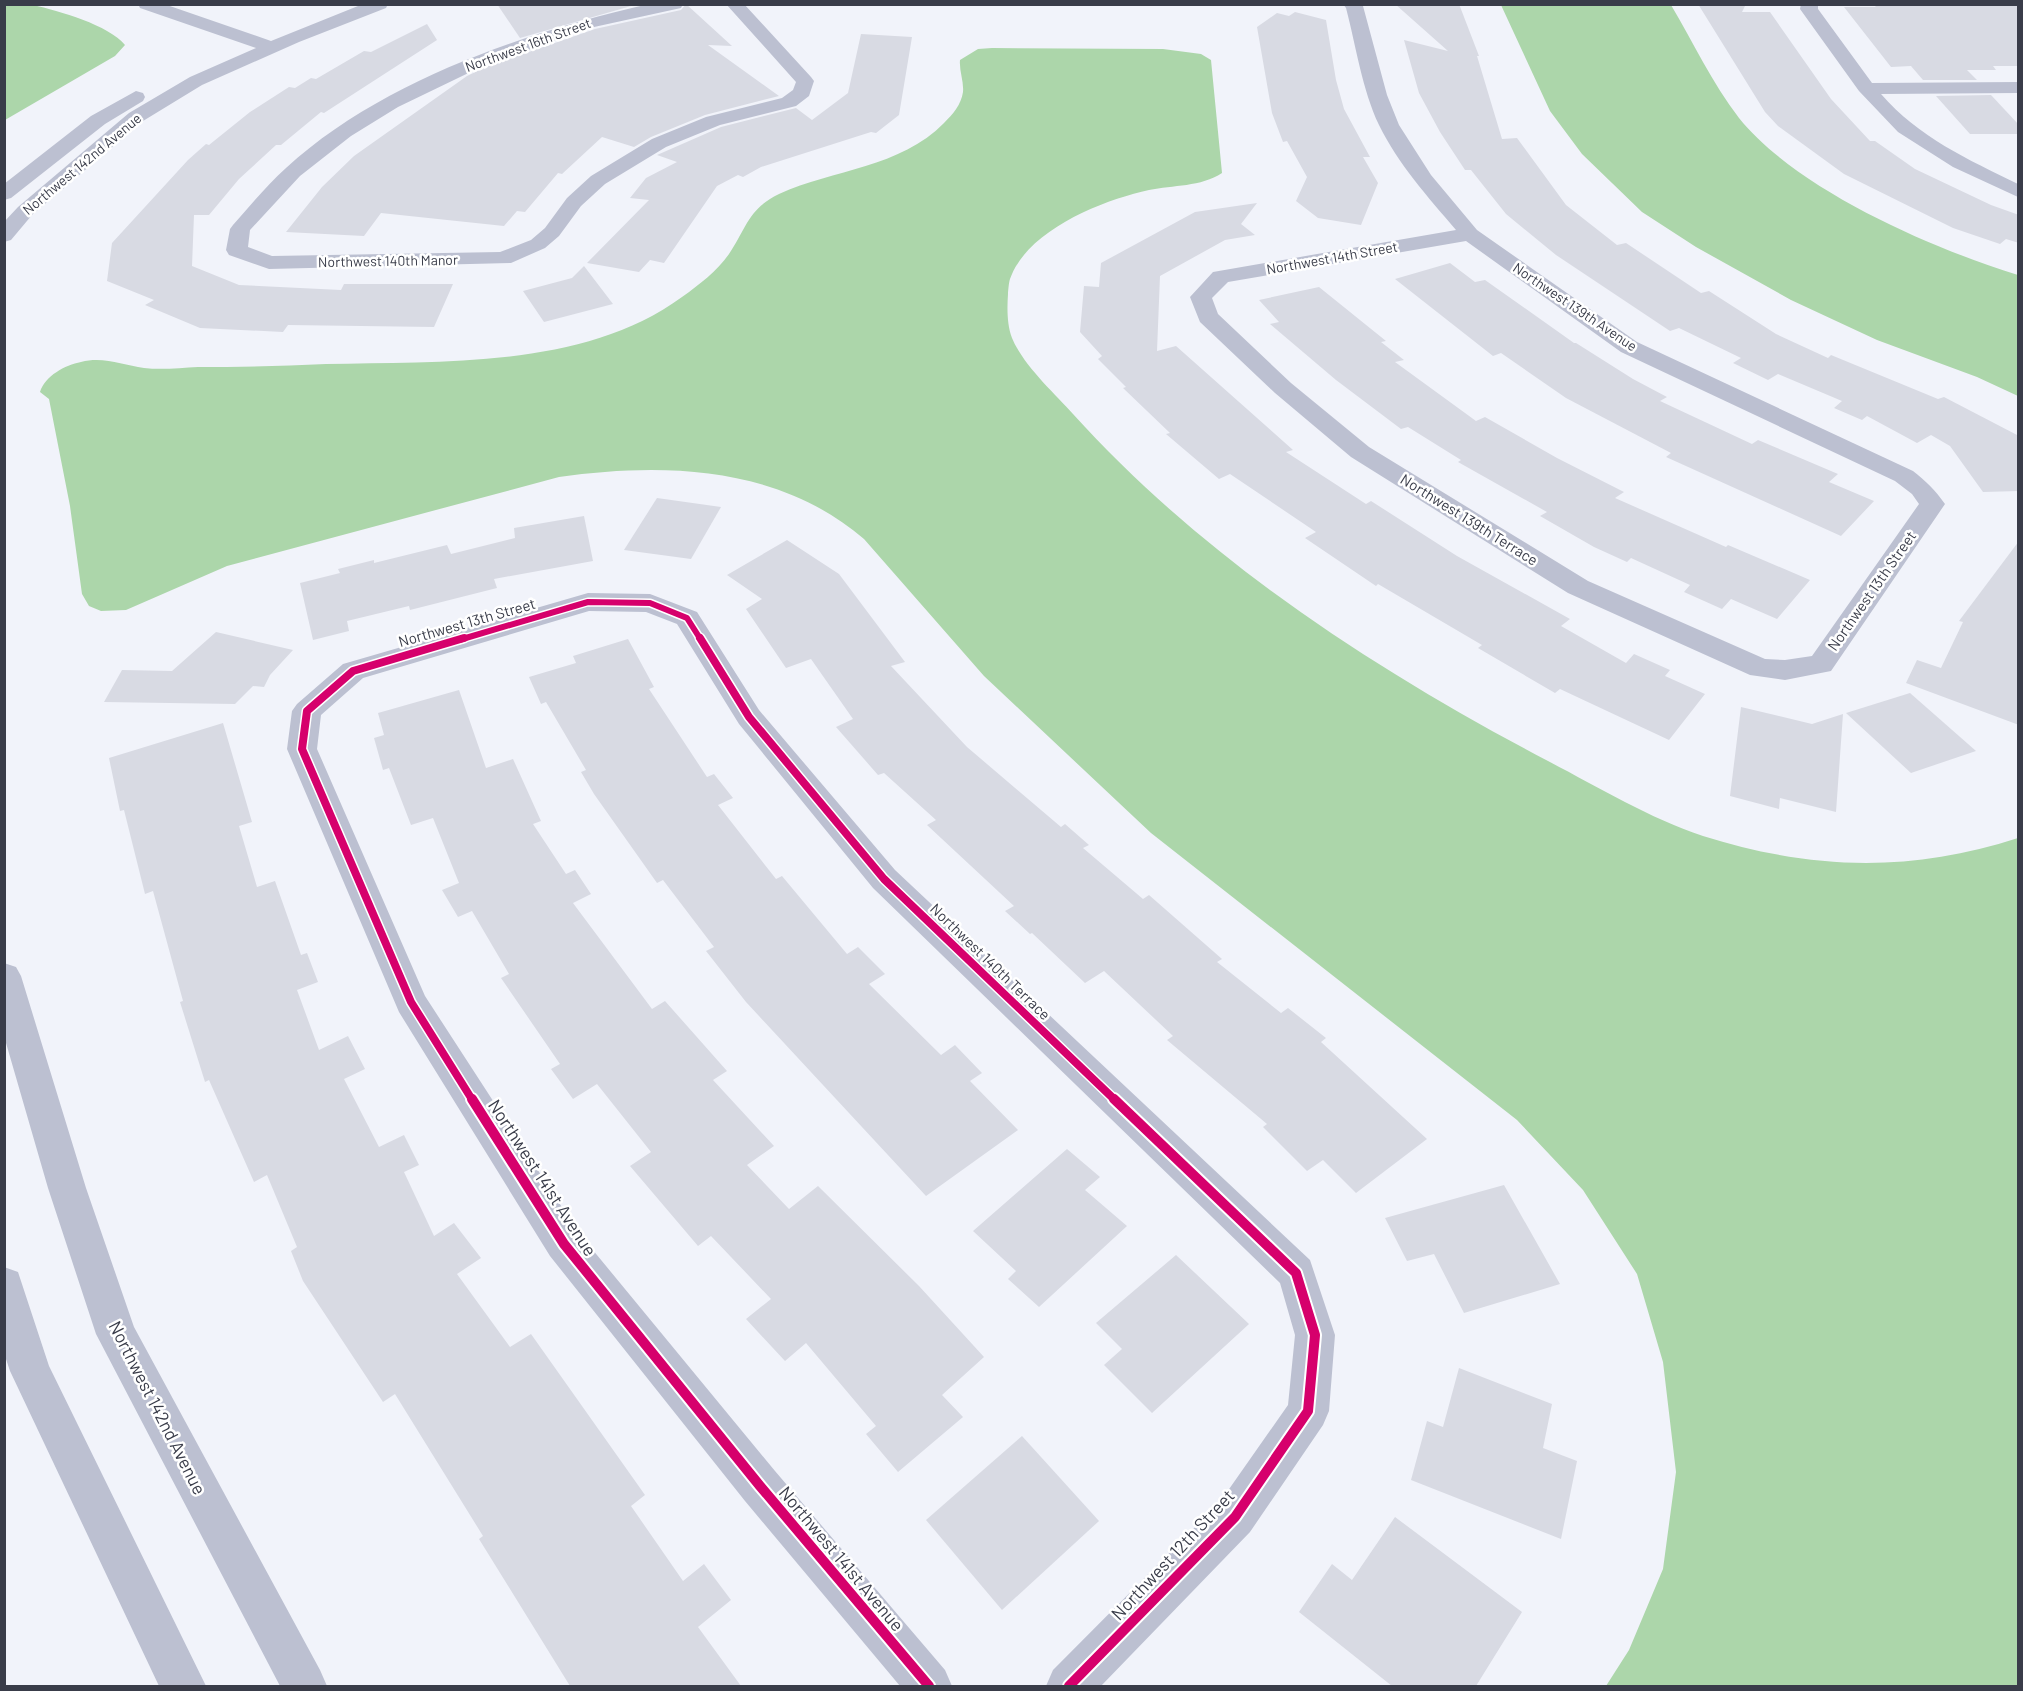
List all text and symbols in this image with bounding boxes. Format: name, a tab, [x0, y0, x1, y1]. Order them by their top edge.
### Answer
street label: Northwest 16th Street	[463, 14, 593, 75]
street label: Northwest 142nd Avenue	[19, 109, 144, 218]
street label: Northwest 14th Street	[1265, 238, 1399, 277]
street label: Northwest 140th Manor	[318, 251, 458, 270]
street label: Northwest 139th Avenue	[1510, 259, 1641, 354]
street label: Northwest 139th Terrace	[1398, 469, 1542, 569]
street label: Northwest 13th Street	[1823, 527, 1919, 654]
street label: Northwest 13th Street	[396, 594, 537, 650]
street label: Northwest 140th Terrace	[927, 899, 1054, 1023]
street label: Northwest 141st Avenue	[484, 1095, 602, 1260]
street label: Northwest 142nd Avenue	[105, 1317, 211, 1498]
street label: Northwest 141st Avenue	[775, 1481, 909, 1635]
street label: Northwest 12th Street	[1106, 1484, 1239, 1624]

